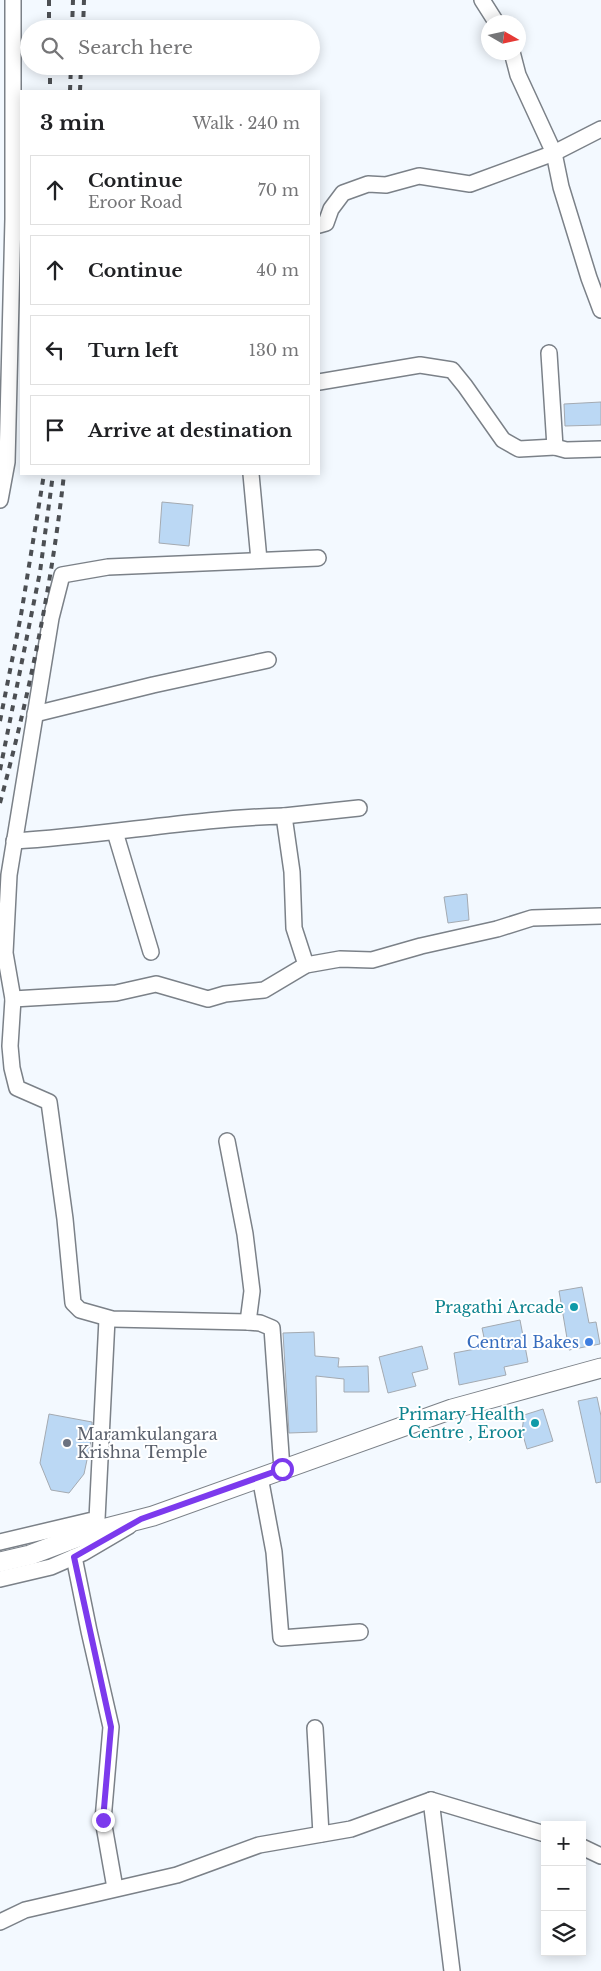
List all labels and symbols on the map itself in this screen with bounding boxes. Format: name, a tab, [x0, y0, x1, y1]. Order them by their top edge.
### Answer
north arrow	[481, 15, 526, 60]
place label: Pragathi Arcade	[434, 1297, 564, 1317]
marker: Pragathi Arcade	[568, 1301, 580, 1313]
place label: Central Bakes	[467, 1332, 579, 1352]
marker: Central Bakes	[583, 1336, 595, 1348]
place label: Primary Health Centre , Eroor	[398, 1404, 525, 1442]
marker: Primary Health Centre , Eroor	[529, 1417, 541, 1429]
place label: Maramkulangara Krishna Temple	[77, 1424, 218, 1462]
marker: Maramkulangara Krishna Temple	[61, 1437, 73, 1449]
route start	[271, 1458, 294, 1481]
route end	[92, 1809, 115, 1832]

